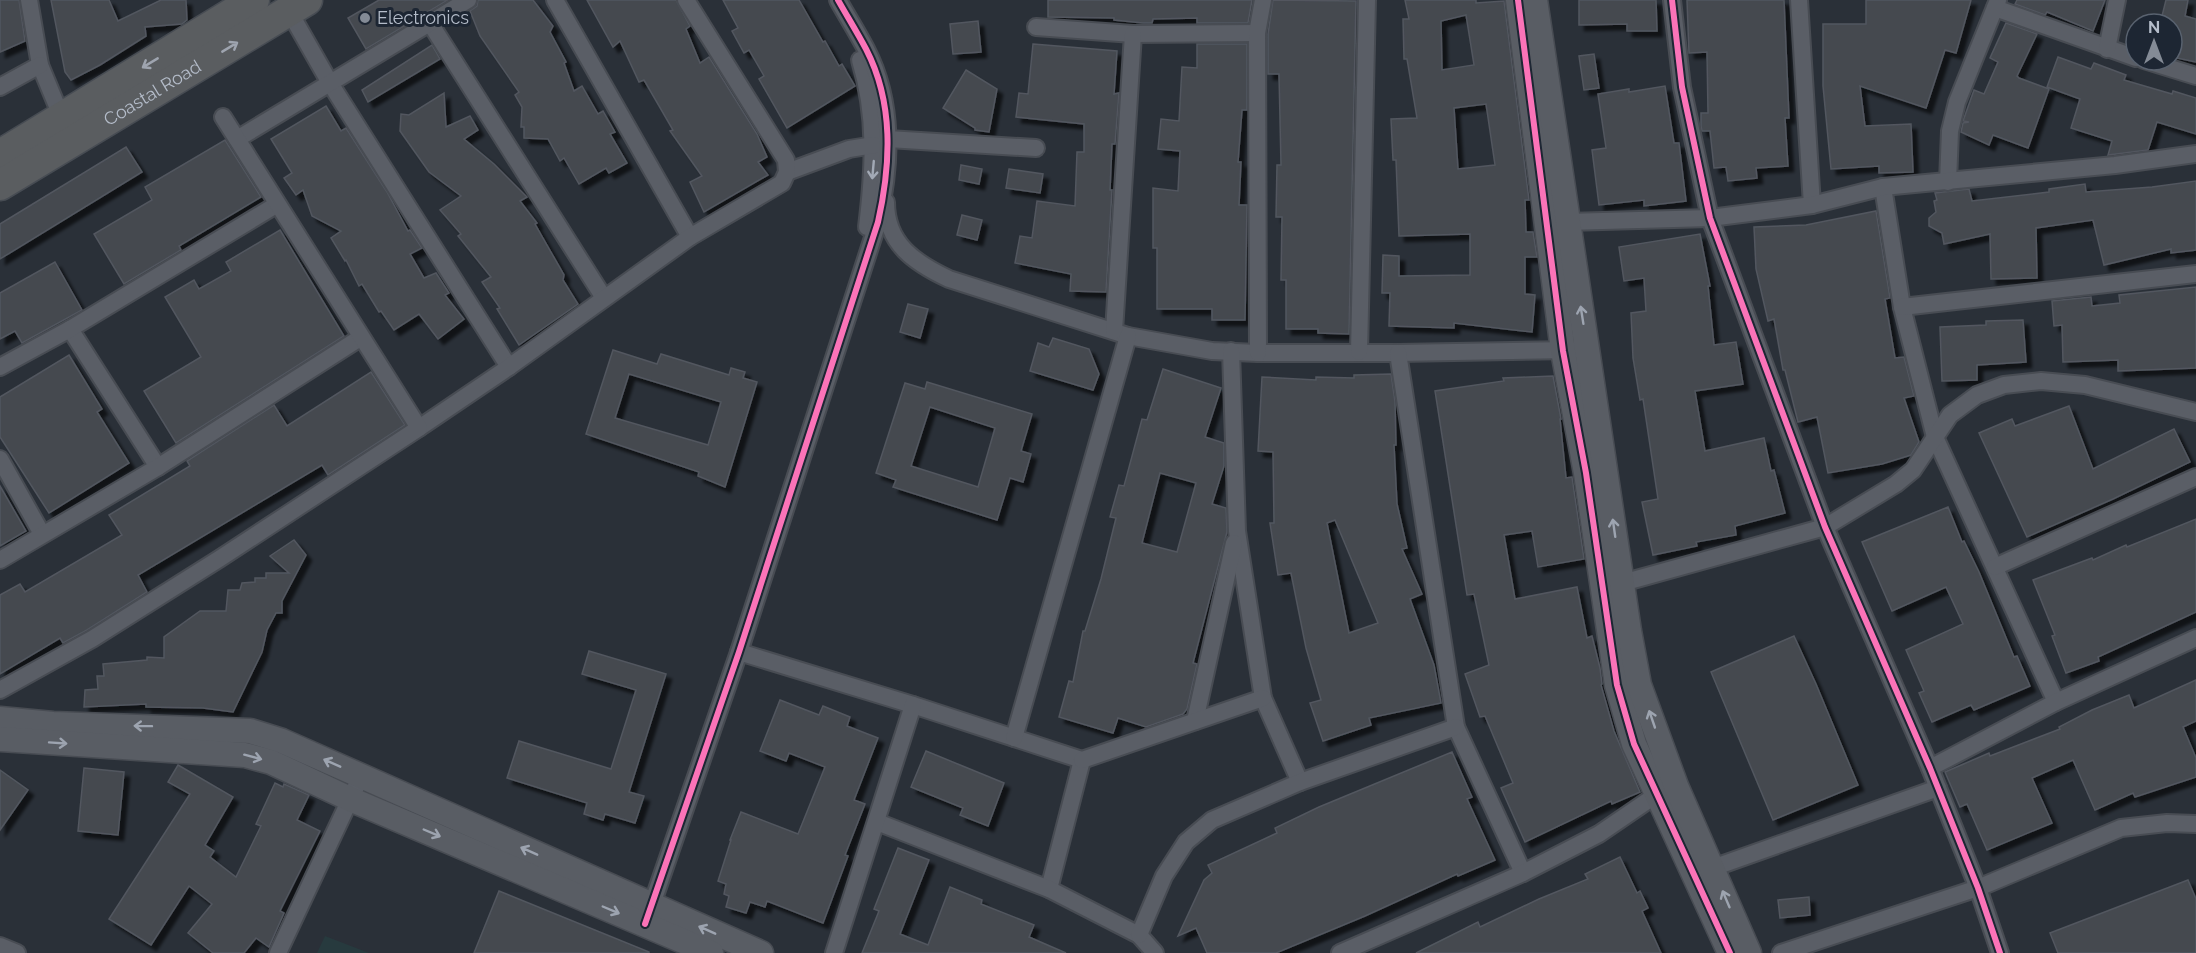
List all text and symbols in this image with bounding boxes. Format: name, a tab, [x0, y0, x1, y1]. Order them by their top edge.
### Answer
place label: Electronics	[377, 7, 469, 28]
marker: Electronics	[358, 11, 372, 25]
north arrow	[2124, 12, 2184, 72]
text: N	[2148, 18, 2160, 37]
one-way arrow	[221, 40, 238, 52]
street label: Coastal Road	[100, 55, 205, 130]
one-way arrow	[142, 58, 159, 70]
one-way arrow	[867, 159, 878, 179]
one-way arrow	[1576, 305, 1587, 325]
one-way arrow	[1608, 519, 1619, 539]
one-way arrow	[1645, 710, 1656, 729]
one-way arrow	[134, 720, 154, 732]
one-way arrow	[48, 738, 68, 749]
one-way arrow	[243, 752, 262, 764]
one-way arrow	[323, 757, 341, 768]
one-way arrow	[423, 829, 441, 840]
one-way arrow	[521, 844, 539, 856]
one-way arrow	[1720, 890, 1731, 909]
one-way arrow	[602, 904, 620, 916]
one-way arrow	[699, 923, 717, 935]

